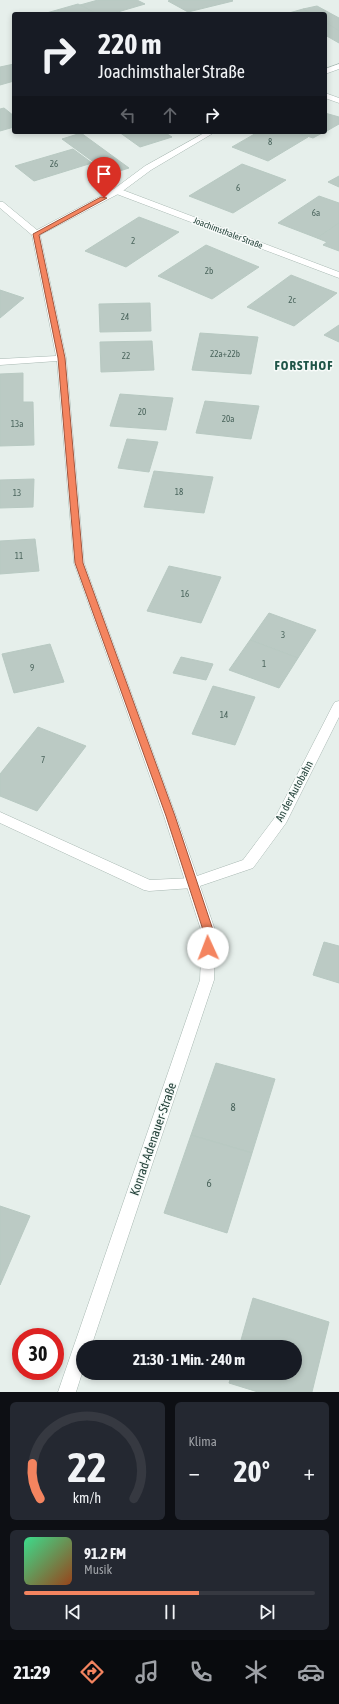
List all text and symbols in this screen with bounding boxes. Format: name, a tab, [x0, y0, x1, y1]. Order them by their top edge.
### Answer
icon: right	[32, 28, 84, 80]
text: 220 m	[98, 28, 161, 60]
text: Joachimsthaler Straße	[98, 61, 245, 82]
icon: left	[117, 104, 139, 126]
icon: ahead	[159, 104, 181, 126]
icon: right	[201, 104, 223, 126]
house number: 8	[268, 137, 272, 147]
pin	[87, 157, 121, 198]
house number: 26	[50, 159, 58, 169]
icon: arrive	[93, 163, 115, 185]
house number: 6	[236, 183, 240, 193]
house number: 6a	[312, 208, 320, 218]
street label: Joachimsthaler Straße	[192, 215, 264, 251]
house number: 2	[131, 236, 135, 246]
house number: 2b	[205, 266, 213, 276]
house number: 2c	[288, 295, 296, 305]
house number: 24	[121, 312, 129, 322]
house number: 22a+22b	[210, 349, 240, 359]
house number: 22	[122, 351, 130, 361]
district label: FORSTHOF	[275, 358, 333, 373]
house number: 20	[138, 407, 146, 417]
house number: 20a	[222, 414, 234, 424]
house number: 13a	[11, 419, 23, 429]
house number: 18	[175, 487, 183, 497]
house number: 13	[13, 488, 21, 498]
house number: 11	[15, 551, 23, 561]
house number: 16	[181, 589, 189, 599]
house number: 3	[281, 630, 285, 640]
house number: 1	[262, 659, 266, 669]
house number: 9	[30, 663, 34, 673]
house number: 14	[220, 710, 228, 720]
house number: 7	[41, 755, 45, 765]
street label: An der Autobahn	[273, 759, 315, 823]
position arrow	[187, 927, 229, 969]
street label: Konrad-Adenauer-Straße	[127, 1080, 179, 1197]
house number: 8	[230, 1101, 236, 1113]
house number: 6	[206, 1177, 212, 1189]
speed limit sign: 30	[12, 1328, 64, 1380]
text: 21:30 · 1 Min. · 240 m	[133, 1351, 245, 1368]
text: Klima	[189, 1434, 217, 1449]
text: 22	[68, 1443, 107, 1491]
text: 20°	[234, 1454, 270, 1488]
text: −	[189, 1459, 200, 1485]
text: +	[304, 1459, 315, 1485]
text: km/h	[73, 1490, 101, 1506]
text: 91.2 FM	[84, 1545, 126, 1562]
text: Musik	[84, 1562, 112, 1577]
icon: previous	[62, 1601, 84, 1623]
icon: pause	[159, 1601, 181, 1623]
icon: next	[256, 1601, 278, 1623]
icon: directions	[78, 1658, 106, 1686]
icon: music	[133, 1658, 161, 1686]
icon: phone	[187, 1658, 215, 1686]
icon: climate	[242, 1658, 270, 1686]
icon: car	[297, 1658, 325, 1686]
text: 21:29	[13, 1662, 51, 1683]

